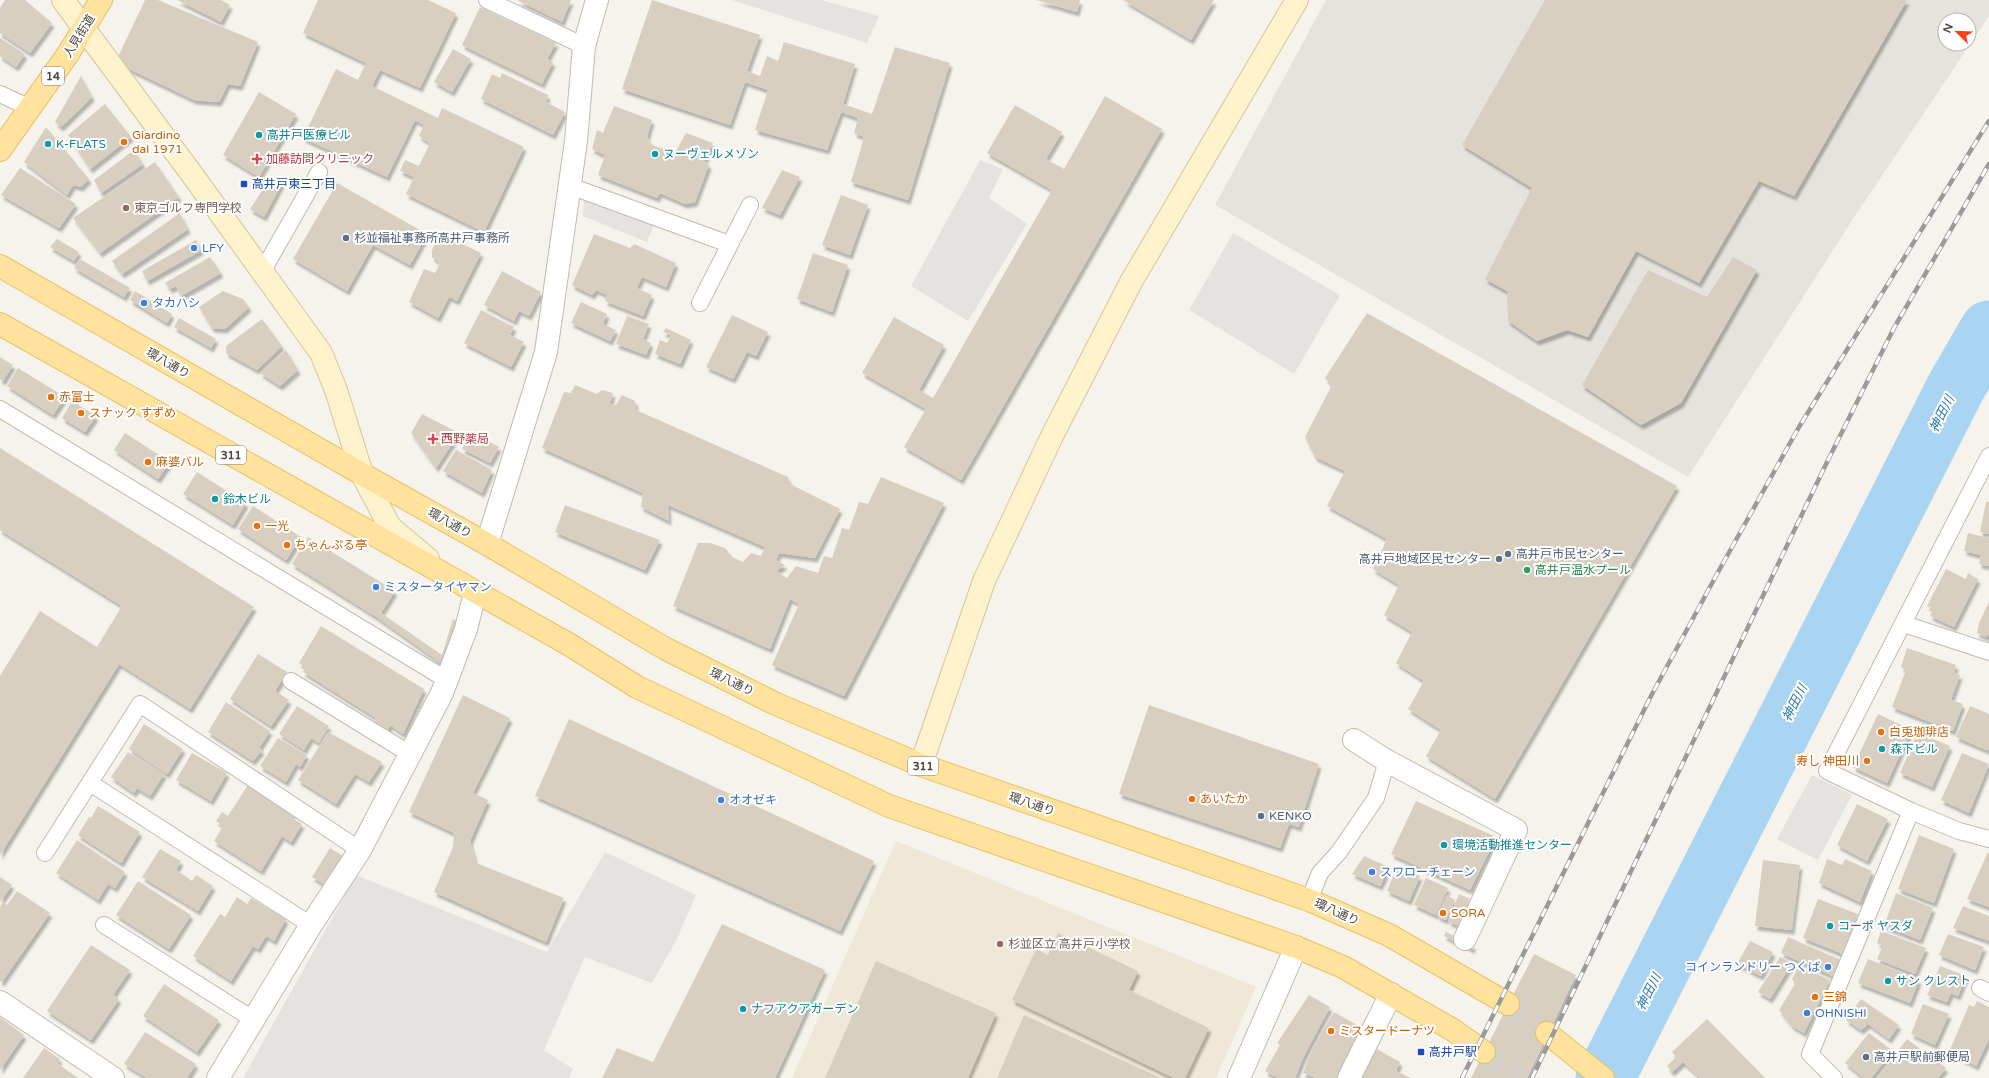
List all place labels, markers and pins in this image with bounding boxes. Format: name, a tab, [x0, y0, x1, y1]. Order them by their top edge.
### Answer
place label: Giardino dal 1971	[132, 128, 183, 156]
place label: 高井戸医療ビル	[267, 128, 351, 142]
marker: 高井戸医療ビル	[254, 130, 264, 140]
place label: K-FLATS	[56, 137, 106, 151]
marker: Giardino dal 1971	[119, 137, 129, 147]
marker: K-FLATS	[43, 139, 53, 149]
place label: ヌーヴェルメゾン	[663, 147, 759, 161]
marker: ヌーヴェルメゾン	[650, 149, 660, 159]
place label: 加藤訪問クリニック	[266, 152, 374, 166]
marker: 加藤訪問クリニック	[251, 153, 263, 165]
place label: 高井戸東三丁目	[252, 177, 336, 191]
marker: 高井戸東三丁目	[239, 179, 249, 189]
place label: 東京ゴルフ専門学校	[134, 201, 242, 215]
marker: 東京ゴルフ専門学校	[121, 203, 131, 213]
place label: 杉並福祉事務所高井戸事務所	[354, 231, 510, 245]
marker: 杉並福祉事務所高井戸事務所	[341, 233, 351, 243]
place label: LFY	[202, 241, 224, 255]
marker: LFY	[189, 243, 199, 253]
place label: タカハシ	[152, 296, 200, 310]
marker: タカハシ	[139, 298, 149, 308]
place label: 赤富士	[59, 390, 95, 404]
marker: 赤富士	[46, 392, 56, 402]
place label: スナック すずめ	[89, 406, 176, 420]
marker: スナック すずめ	[76, 408, 86, 418]
place label: 西野薬局	[441, 432, 489, 446]
marker: 西野薬局	[428, 434, 438, 444]
place label: 麻婆バル	[156, 455, 204, 469]
marker: 麻婆バル	[143, 457, 153, 467]
place label: 鈴木ビル	[223, 492, 271, 506]
marker: 鈴木ビル	[210, 494, 220, 504]
place label: 一光	[265, 519, 289, 533]
marker: 一光	[252, 521, 262, 531]
place label: ちゃんぷる亭	[295, 538, 367, 552]
marker: ちゃんぷる亭	[282, 540, 292, 550]
place label: 高井戸市民センター	[1516, 547, 1624, 561]
marker: 高井戸市民センター	[1503, 549, 1513, 559]
place label: 高井戸地域区民センター	[1359, 552, 1491, 566]
marker: 高井戸地域区民センター	[1494, 554, 1504, 564]
place label: 高井戸温水プール	[1535, 563, 1631, 577]
marker: 高井戸温水プール	[1522, 565, 1532, 575]
place label: ミスタータイヤマン	[384, 580, 492, 594]
marker: ミスタータイヤマン	[371, 582, 381, 592]
place label: 白兎珈琲店	[1889, 725, 1949, 739]
marker: 白兎珈琲店	[1876, 727, 1886, 737]
place label: 森下ビル	[1890, 742, 1938, 756]
marker: 森下ビル	[1877, 744, 1887, 754]
place label: 寿し 神田川	[1796, 754, 1859, 768]
marker: 寿し 神田川	[1862, 756, 1872, 766]
place label: あいたか	[1200, 792, 1248, 806]
place label: オオゼキ	[729, 793, 777, 807]
marker: あいたか	[1187, 794, 1197, 804]
marker: オオゼキ	[716, 795, 726, 805]
place label: KENKO	[1269, 809, 1312, 823]
marker: KENKO	[1256, 811, 1266, 821]
place label: 環境活動推進センター	[1452, 838, 1572, 852]
marker: 環境活動推進センター	[1439, 840, 1449, 850]
place label: スワローチェーン	[1380, 865, 1475, 879]
marker: スワローチェーン	[1367, 867, 1377, 877]
place label: SORA	[1451, 906, 1486, 920]
marker: SORA	[1438, 908, 1448, 918]
place label: コーポ ヤスダ	[1838, 919, 1913, 933]
marker: コーポ ヤスダ	[1825, 921, 1835, 931]
place label: 杉並区立 高井戸小学校	[1008, 937, 1131, 951]
marker: 杉並区立 高井戸小学校	[995, 939, 1005, 949]
place label: コインランドリー つくば	[1685, 960, 1820, 974]
marker: コインランドリー つくば	[1823, 962, 1833, 972]
place label: サン クレスト	[1896, 974, 1971, 988]
marker: サン クレスト	[1883, 976, 1893, 986]
place label: 三錦	[1823, 990, 1847, 1004]
marker: 三錦	[1810, 992, 1820, 1002]
place label: ナフアクアガーデン	[751, 1002, 858, 1016]
marker: ナフアクアガーデン	[738, 1004, 748, 1014]
place label: OHNISHI	[1815, 1006, 1867, 1020]
marker: OHNISHI	[1802, 1008, 1812, 1018]
place label: ミスタードーナツ	[1339, 1024, 1435, 1038]
marker: ミスタードーナツ	[1326, 1026, 1336, 1036]
place label: 高井戸駅	[1429, 1045, 1477, 1059]
marker: 高井戸駅	[1416, 1047, 1426, 1057]
place label: 高井戸駅前郵便局	[1874, 1050, 1970, 1064]
marker: 高井戸駅前郵便局	[1861, 1052, 1871, 1062]

